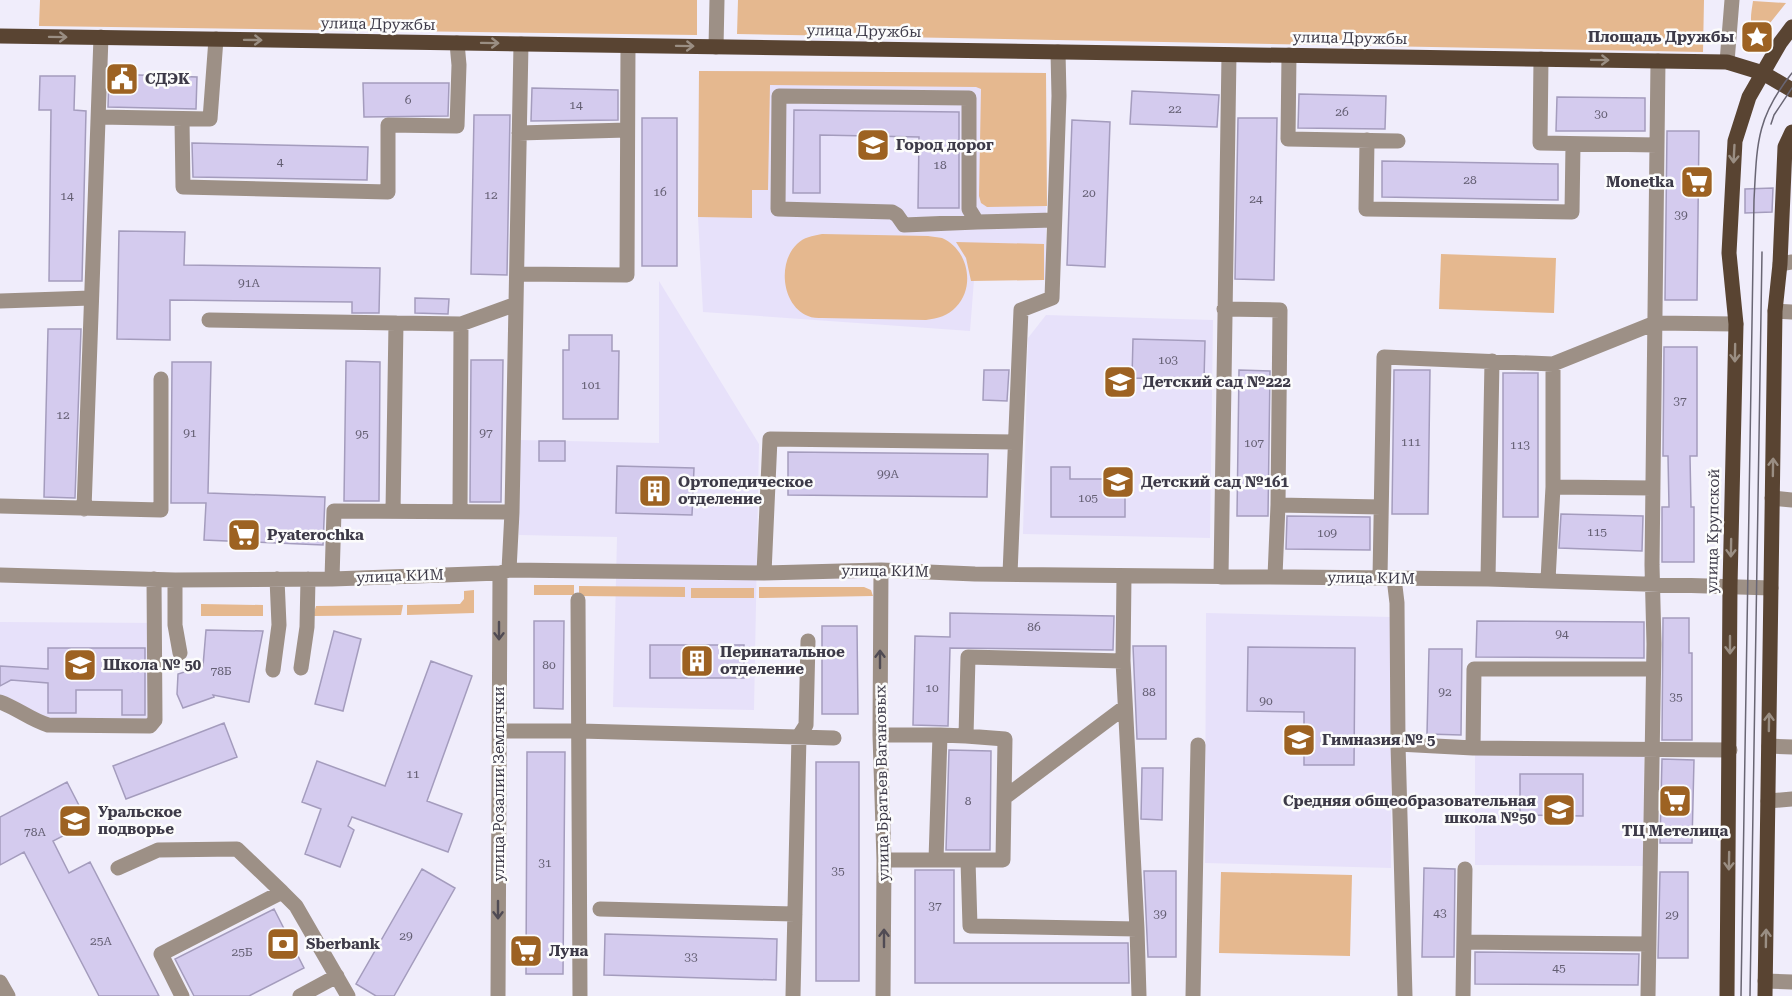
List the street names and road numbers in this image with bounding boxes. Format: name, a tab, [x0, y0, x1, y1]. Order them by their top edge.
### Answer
street label: улица Дружбы	[321, 14, 435, 34]
street label: улица Дружбы	[807, 21, 921, 41]
street label: улица Дружбы	[1293, 28, 1407, 48]
street label: улица Крупской	[1703, 468, 1723, 594]
street label: улица КИМ	[841, 561, 929, 581]
street label: улица КИМ	[356, 565, 444, 587]
street label: улица КИМ	[1327, 568, 1415, 588]
street label: улица Братьев Вагановых	[871, 684, 893, 881]
street label: улица Розалии Землячки	[490, 686, 508, 882]

